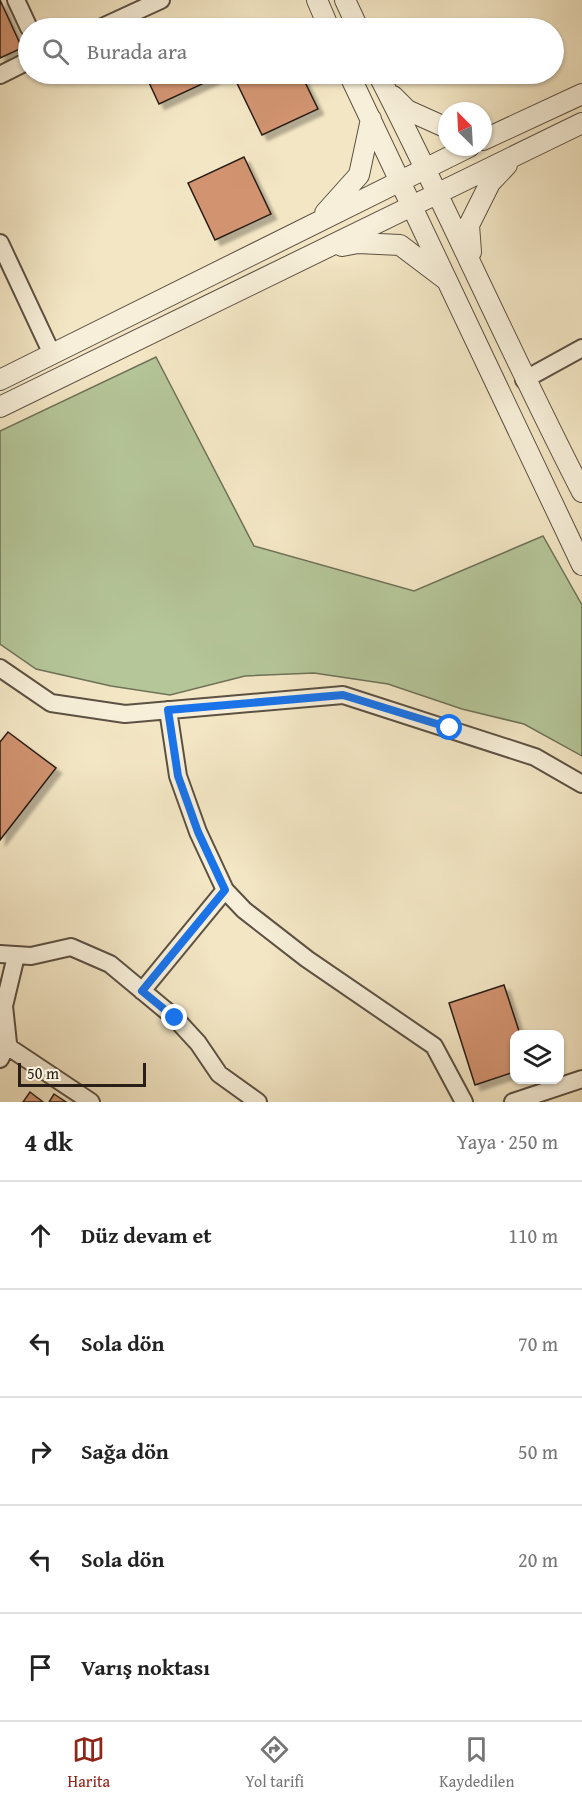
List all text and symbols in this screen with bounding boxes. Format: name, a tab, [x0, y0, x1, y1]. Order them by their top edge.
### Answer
search box	[18, 18, 564, 84]
icon: search	[39, 35, 72, 68]
text: Burada ara	[87, 35, 187, 67]
north arrow	[438, 102, 492, 156]
route start	[436, 714, 462, 740]
route end	[161, 1004, 187, 1030]
map controls	[510, 1030, 564, 1084]
button: layers	[510, 1030, 564, 1084]
scale bar	[18, 1060, 146, 1088]
text: 50 m	[27, 1061, 59, 1085]
text: 4 dk	[24, 1122, 73, 1161]
text: Yaya · 250 m	[457, 1127, 558, 1156]
icon: ahead	[24, 1219, 57, 1252]
text: Düz devam et	[81, 1219, 212, 1251]
text: 110 m	[508, 1221, 558, 1250]
icon: left	[24, 1327, 57, 1360]
text: Sola dön	[81, 1327, 165, 1359]
text: 70 m	[518, 1329, 558, 1358]
icon: right	[24, 1435, 57, 1468]
text: Sağa dön	[81, 1435, 169, 1467]
text: 50 m	[518, 1437, 558, 1466]
icon: left	[24, 1543, 57, 1576]
text: Sola dön	[81, 1543, 165, 1575]
text: 20 m	[518, 1545, 558, 1574]
icon: arrive	[24, 1651, 57, 1684]
text: Varış noktası	[81, 1651, 210, 1683]
tab: Harita	[68, 1733, 110, 1793]
tab: Yol tarifi	[245, 1733, 304, 1793]
tab: Kaydedilen	[439, 1733, 514, 1793]

